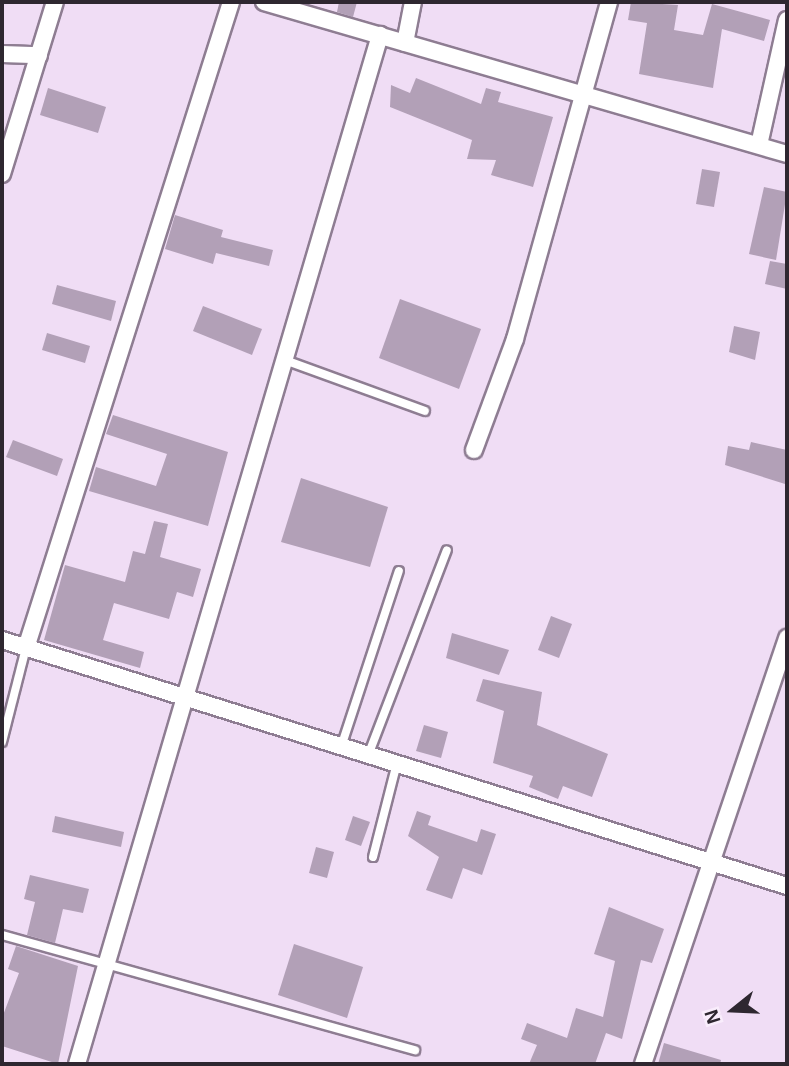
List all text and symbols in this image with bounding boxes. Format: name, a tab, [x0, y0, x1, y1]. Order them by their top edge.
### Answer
north arrow	[698, 975, 768, 1045]
text: N	[700, 1007, 725, 1026]

